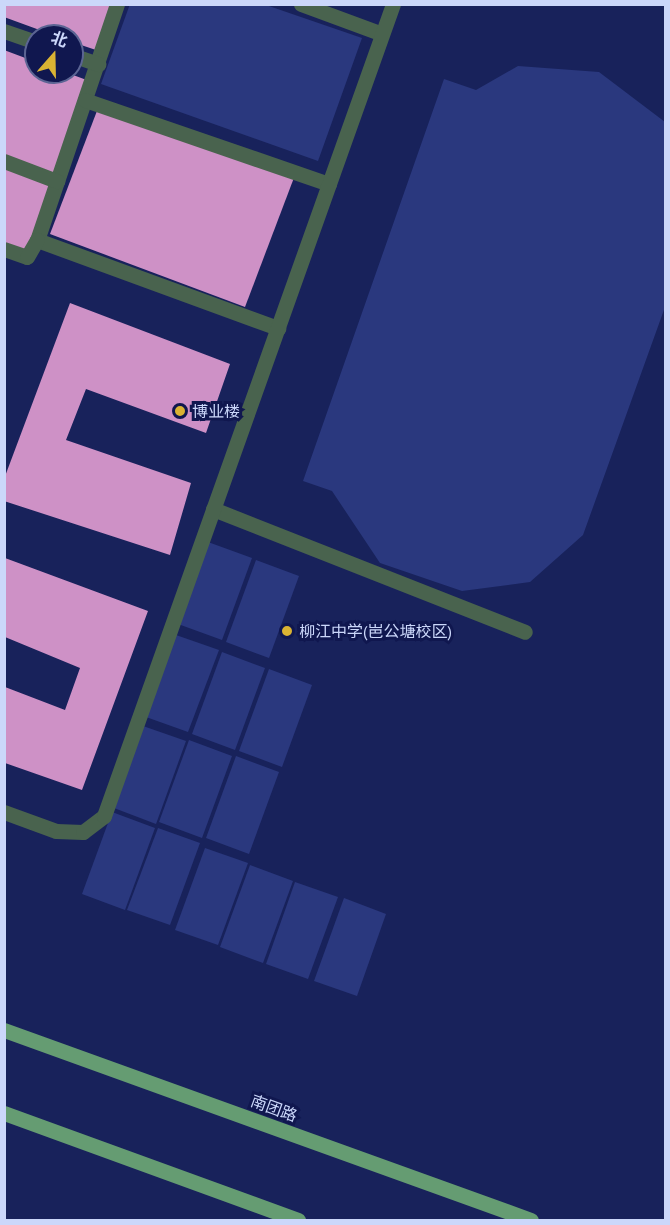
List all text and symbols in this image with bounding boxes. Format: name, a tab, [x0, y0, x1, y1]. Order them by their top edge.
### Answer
north arrow	[24, 24, 84, 84]
text: 北	[49, 27, 70, 51]
place label: 博业楼	[192, 401, 240, 421]
marker: 博业楼	[173, 404, 187, 418]
place label: 柳江中学(岜公塘校区)	[299, 621, 452, 641]
marker: 柳江中学(岜公塘校区)	[280, 624, 294, 638]
street label: 南团路	[248, 1091, 300, 1125]

